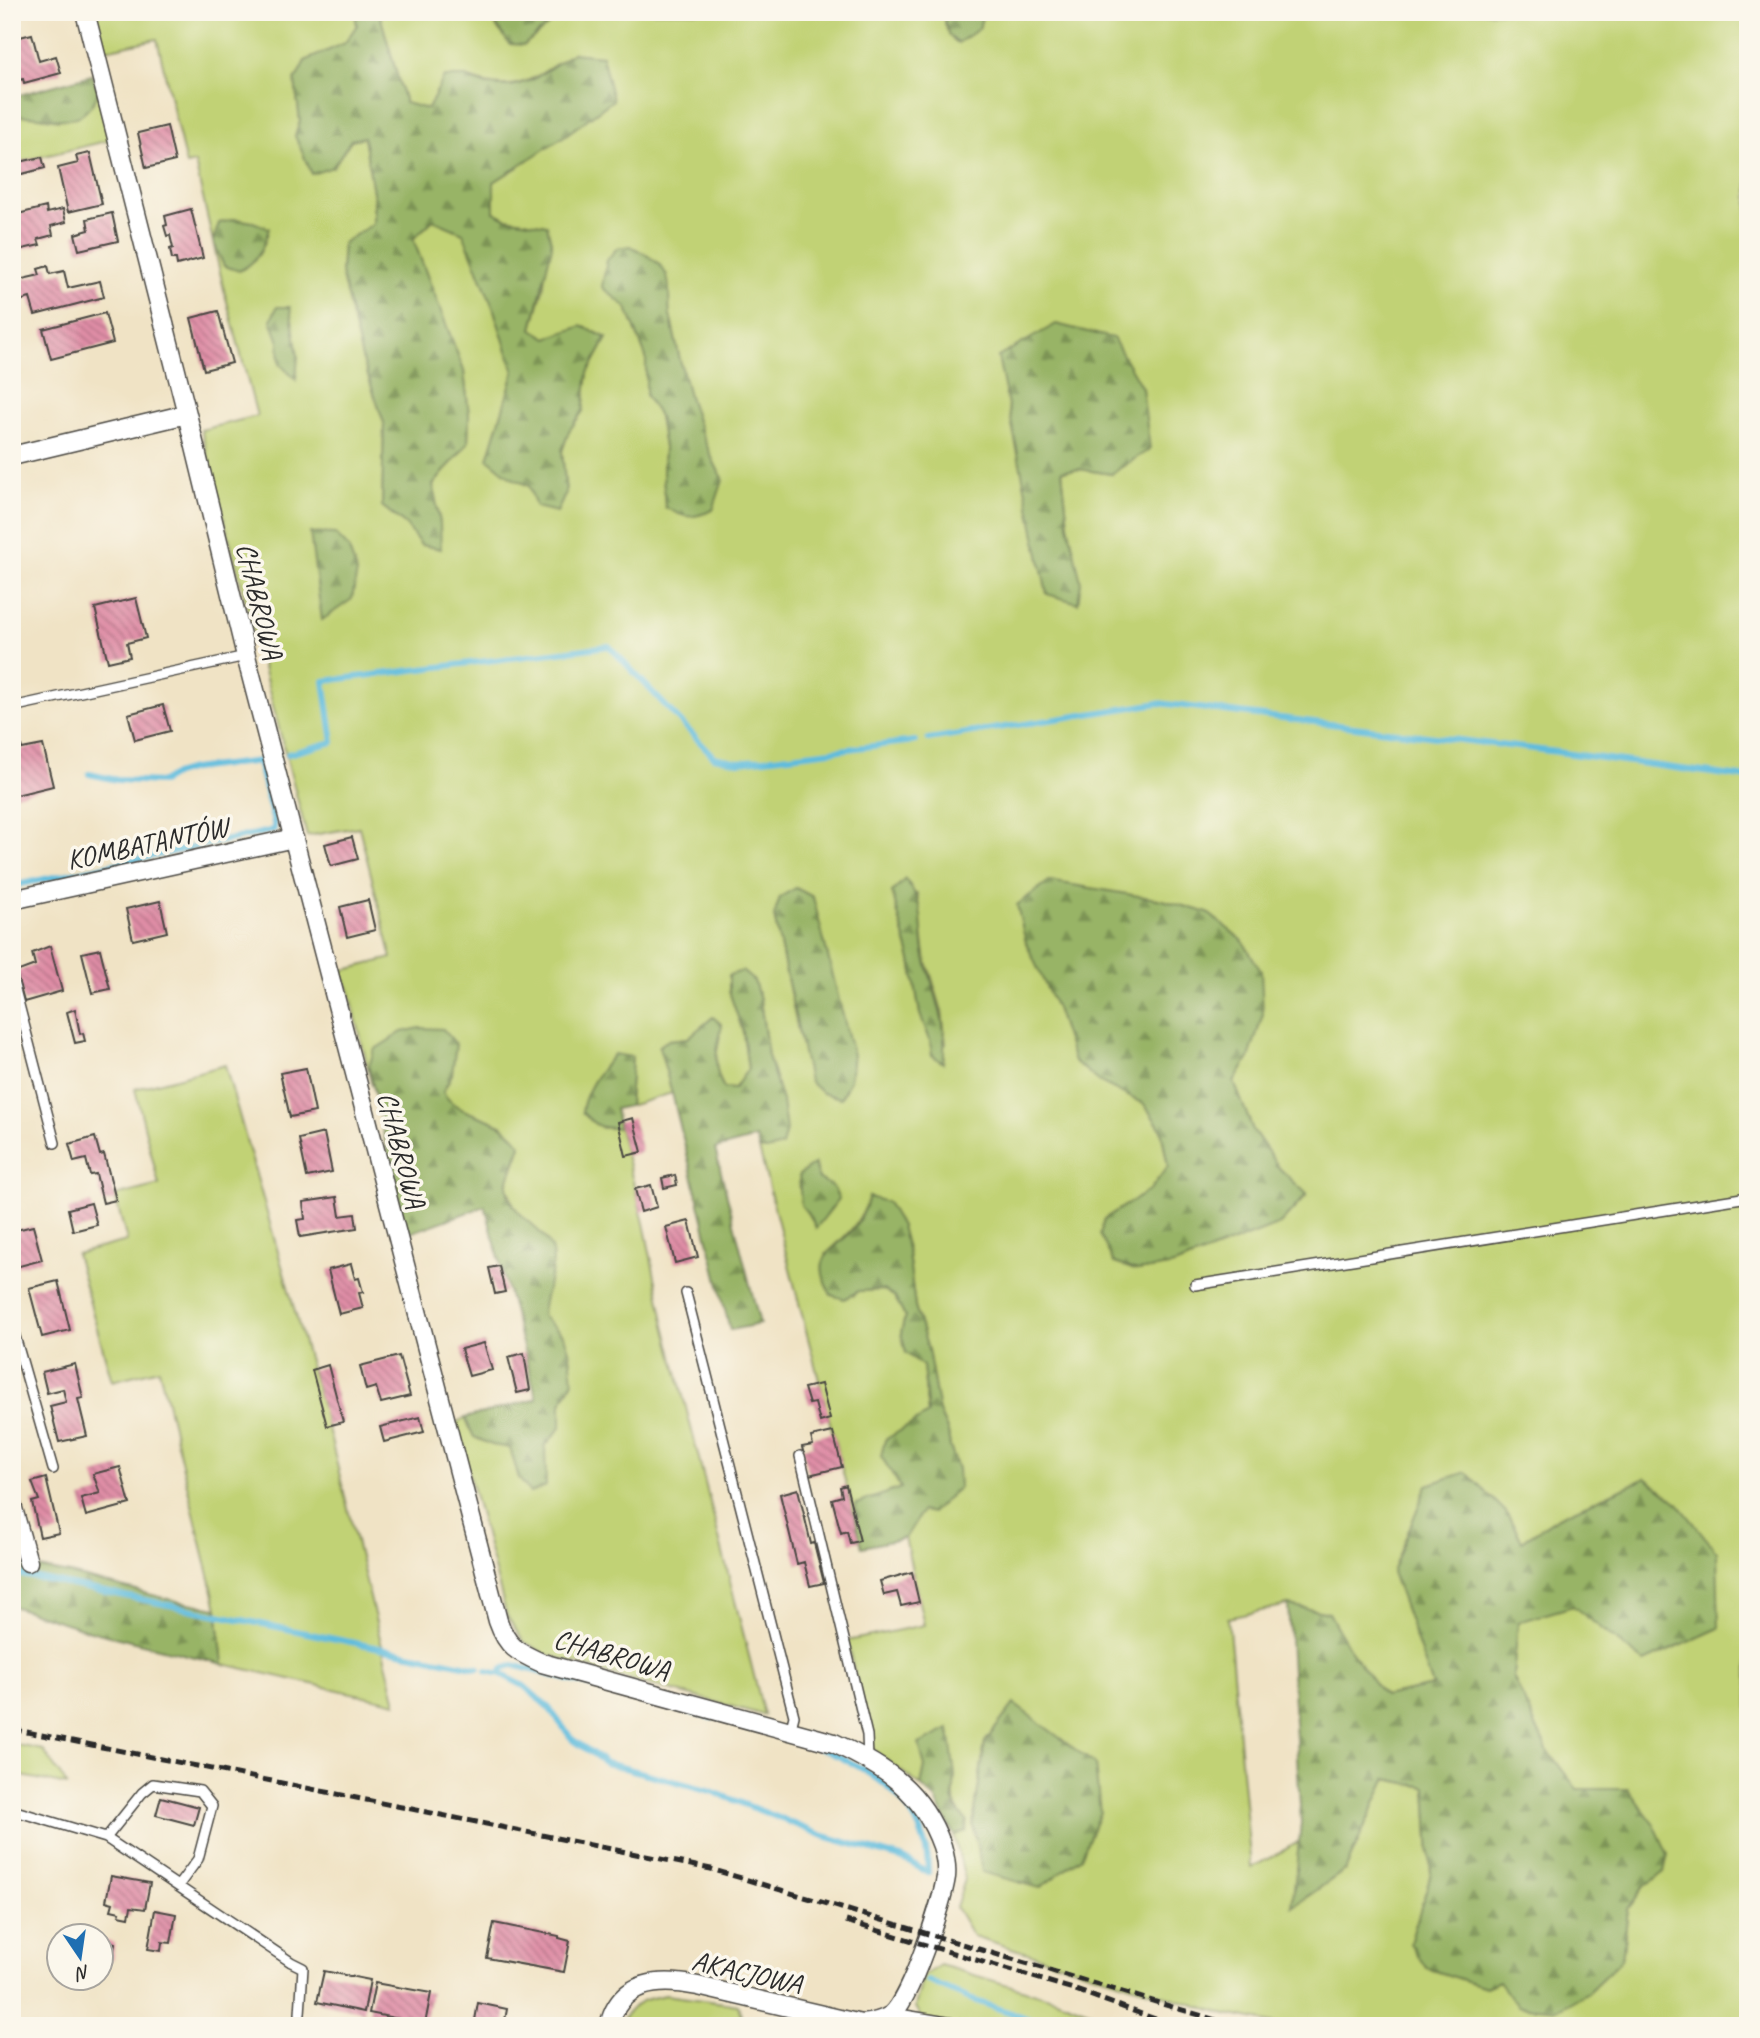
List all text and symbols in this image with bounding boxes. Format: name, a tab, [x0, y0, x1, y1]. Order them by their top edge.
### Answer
street label: CHABROWA	[229, 539, 292, 664]
street label: KOMBATANTÓW	[63, 808, 235, 877]
street label: CHABROWA	[370, 1088, 435, 1213]
street label: CHABROWA	[550, 1621, 675, 1687]
north arrow	[46, 1923, 116, 1993]
street label: AKACJOWA	[689, 1942, 807, 2002]
text: N	[72, 1960, 92, 1986]

